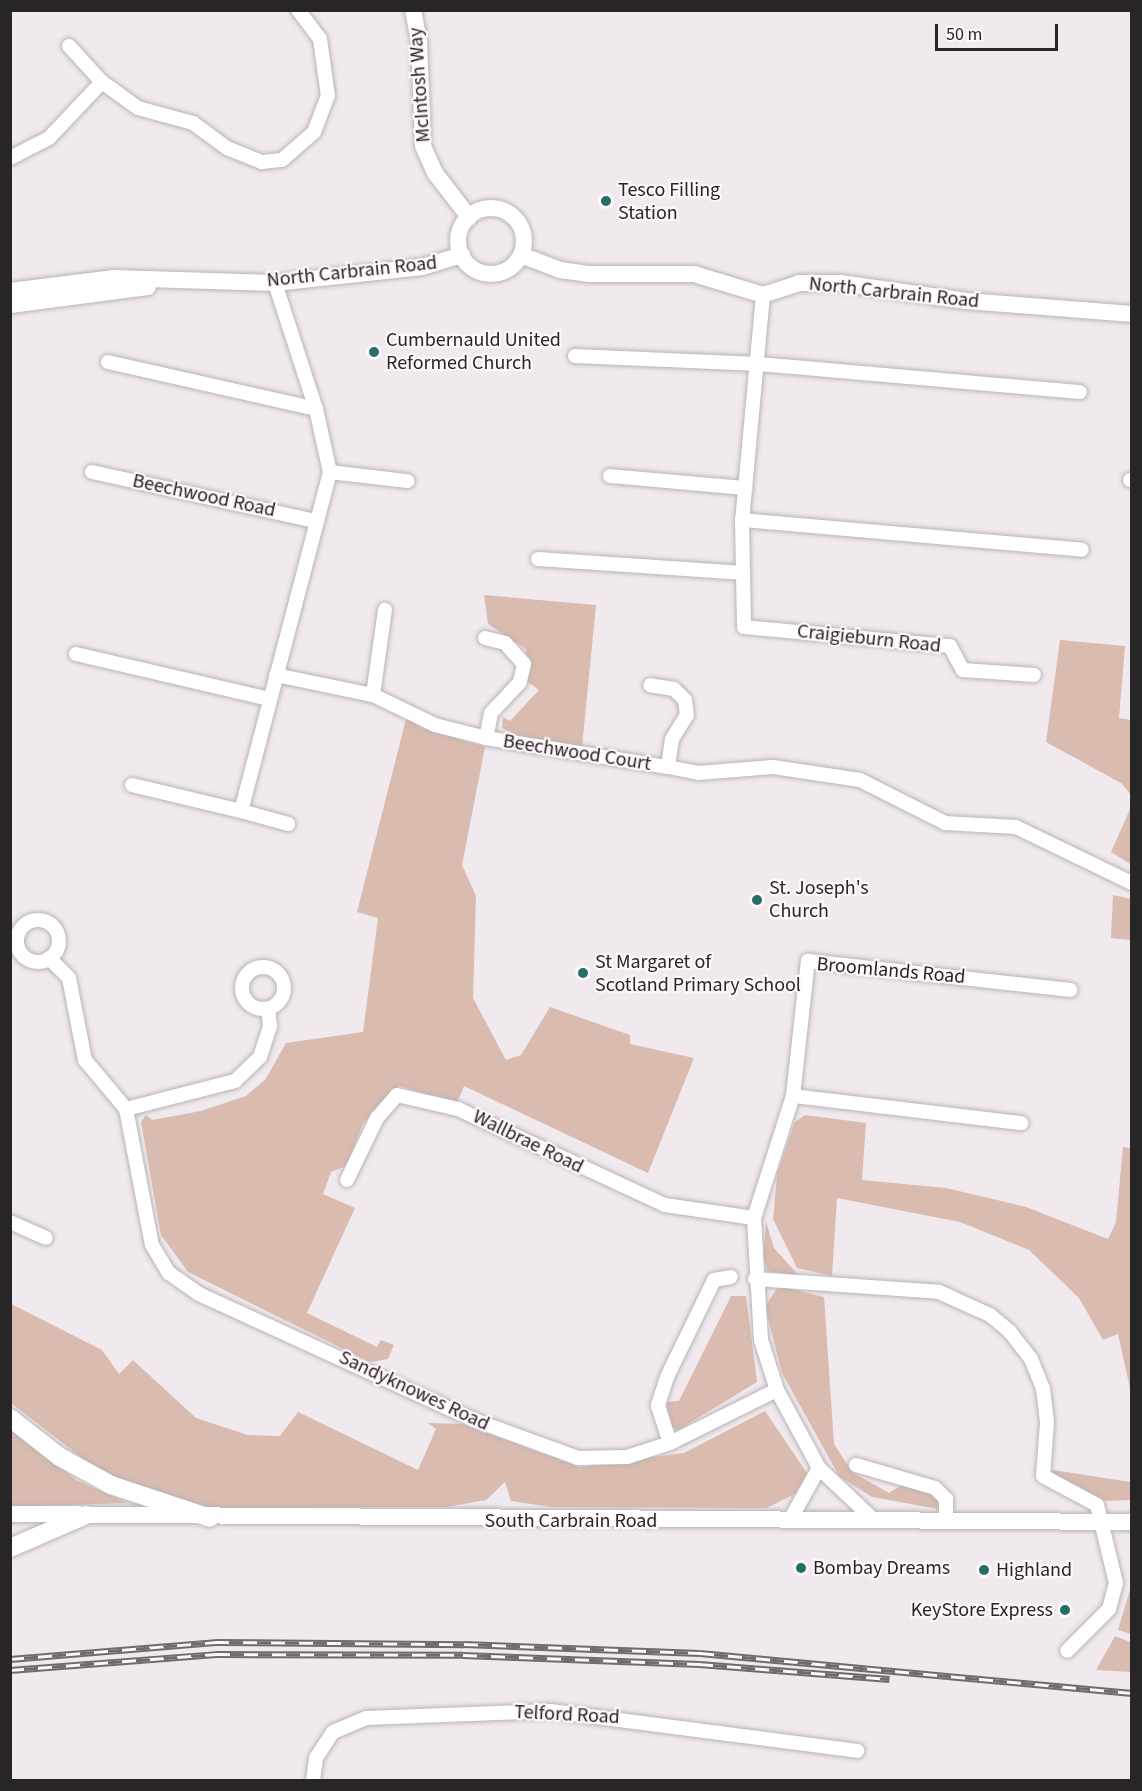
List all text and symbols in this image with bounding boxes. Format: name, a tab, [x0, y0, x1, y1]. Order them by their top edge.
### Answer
scale bar	[938, 12, 1061, 50]
text: 50 m	[946, 22, 982, 47]
street label: McIntosh Way	[404, 27, 436, 143]
place label: Tesco Filling Station	[618, 178, 720, 225]
marker: Tesco Filling Station	[599, 194, 613, 208]
street label: North Carbrain Road	[266, 251, 438, 293]
street label: North Carbrain Road	[808, 272, 980, 314]
place label: Cumbernauld United Reformed Church	[386, 328, 561, 375]
marker: Cumbernauld United Reformed Church	[367, 345, 381, 359]
street label: Beechwood Road	[130, 469, 278, 523]
street label: Craigieburn Road	[796, 620, 942, 658]
street label: Beechwood Court	[501, 729, 653, 777]
place label: St. Joseph's Church	[769, 876, 869, 923]
marker: St. Joseph's Church	[750, 893, 764, 907]
place label: St Margaret of Scotland Primary School	[595, 950, 801, 997]
street label: Broomlands Road	[816, 953, 966, 989]
marker: St Margaret of Scotland Primary School	[576, 966, 590, 980]
street label: Wallbrae Road	[469, 1105, 587, 1179]
street label: Sandyknowes Road	[335, 1346, 493, 1436]
street label: South Carbrain Road	[485, 1509, 657, 1533]
place label: Bombay Dreams	[813, 1556, 950, 1580]
place label: Highland	[996, 1558, 1072, 1582]
marker: Bombay Dreams	[794, 1561, 808, 1575]
marker: Highland	[977, 1563, 991, 1577]
place label: KeyStore Express	[911, 1598, 1053, 1622]
marker: KeyStore Express	[1058, 1603, 1072, 1617]
street label: Telford Road	[514, 1700, 620, 1730]

